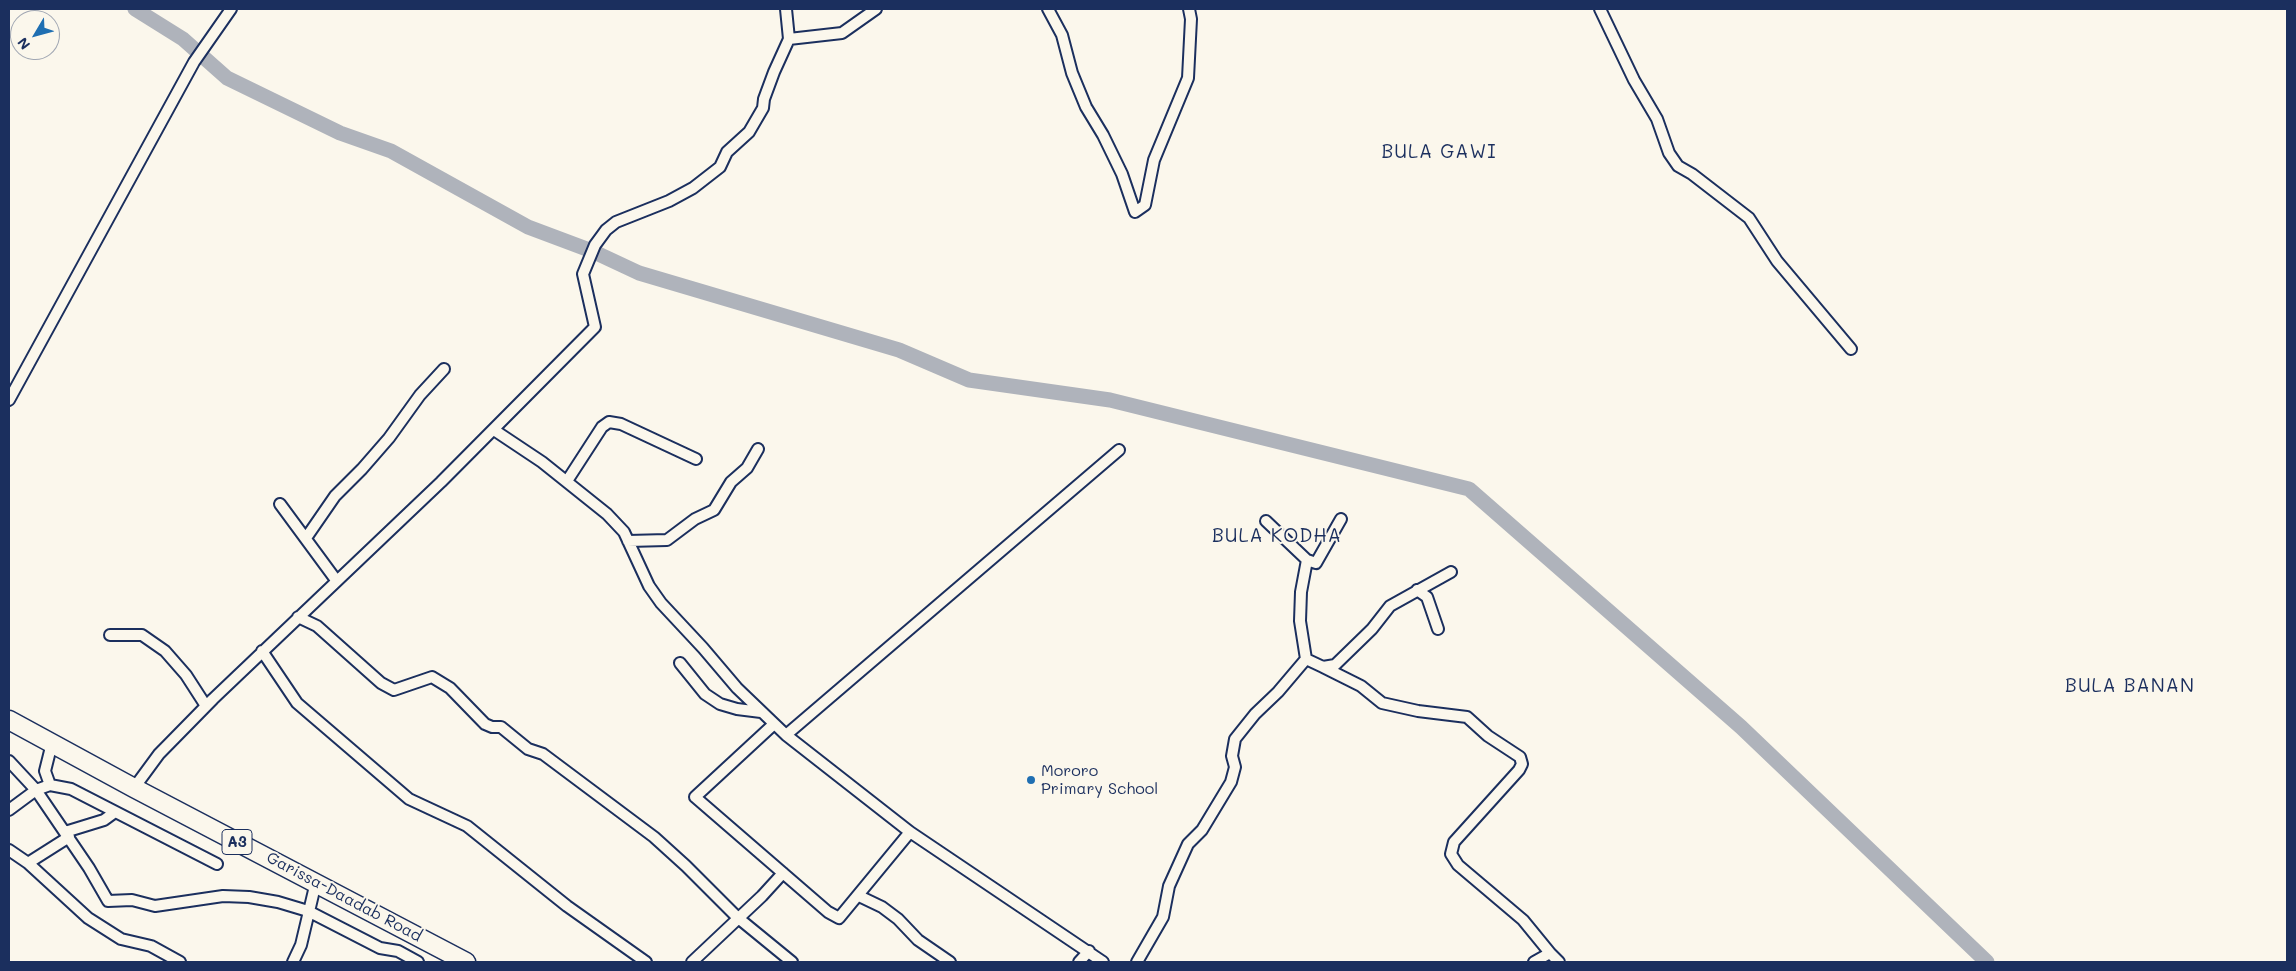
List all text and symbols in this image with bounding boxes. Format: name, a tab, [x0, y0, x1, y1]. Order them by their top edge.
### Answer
north arrow	[10, 10, 60, 60]
text: N	[13, 34, 34, 54]
district label: BULA GAWI	[1380, 141, 1498, 163]
district label: BULA KODHA	[1211, 525, 1343, 547]
district label: BULA BANAN	[2064, 675, 2196, 697]
place label: Mororo Primary School	[1041, 761, 1158, 799]
marker: Mororo Primary School	[1025, 774, 1037, 786]
road number: A3	[222, 830, 252, 854]
street label: Garissa-Daadab Road	[263, 848, 425, 946]

